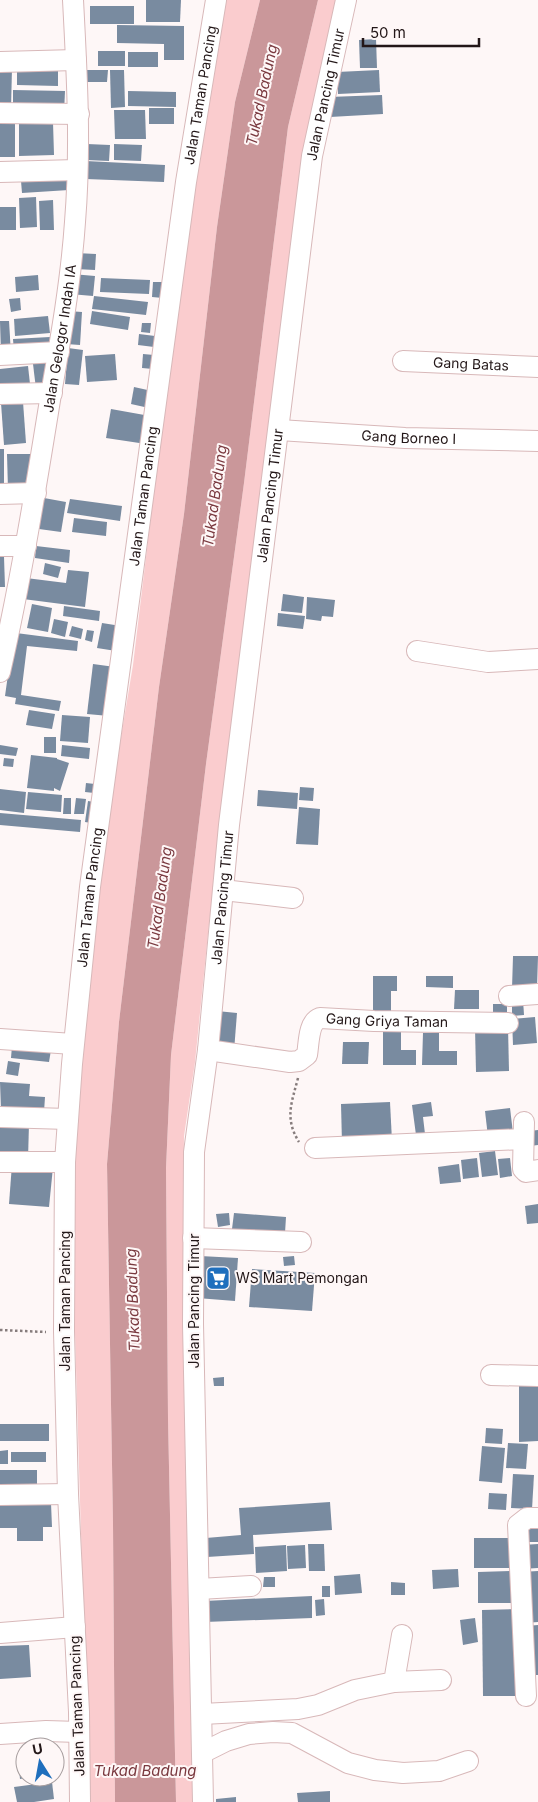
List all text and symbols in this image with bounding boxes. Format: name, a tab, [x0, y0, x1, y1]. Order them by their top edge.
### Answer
scale bar	[363, 15, 479, 47]
text: 50 m	[370, 23, 406, 42]
street label: Jalan Taman Pancing	[180, 24, 220, 166]
street label: Jalan Pancing Timur	[302, 27, 348, 162]
water label: Tukad Badung	[241, 42, 282, 147]
street label: Jalan Gelogor Indah IA	[39, 263, 79, 414]
street label: Gang Batas	[433, 353, 509, 374]
street label: Jalan Taman Pancing	[125, 425, 161, 567]
street label: Gang Borneo I	[361, 426, 456, 447]
street label: Jalan Pancing Timur	[253, 428, 286, 564]
water label: Tukad Badung	[198, 444, 231, 548]
street label: Jalan Taman Pancing	[73, 826, 106, 968]
street label: Jalan Pancing Timur	[207, 830, 236, 966]
water label: Tukad Badung	[143, 846, 176, 950]
street label: Gang Griya Taman	[325, 1009, 448, 1030]
street label: Jalan Taman Pancing	[56, 1231, 73, 1371]
street label: Jalan Pancing Timur	[185, 1234, 202, 1368]
water label: Tukad Badung	[121, 1248, 144, 1352]
supermarket icon: WS Mart Pemongan	[205, 1265, 231, 1291]
place label: WS Mart Pemongan	[236, 1269, 368, 1286]
street label: Jalan Taman Pancing	[66, 1635, 87, 1777]
north arrow	[15, 1737, 65, 1787]
text: U	[31, 1739, 44, 1758]
water label: Tukad Badung	[93, 1761, 197, 1780]

